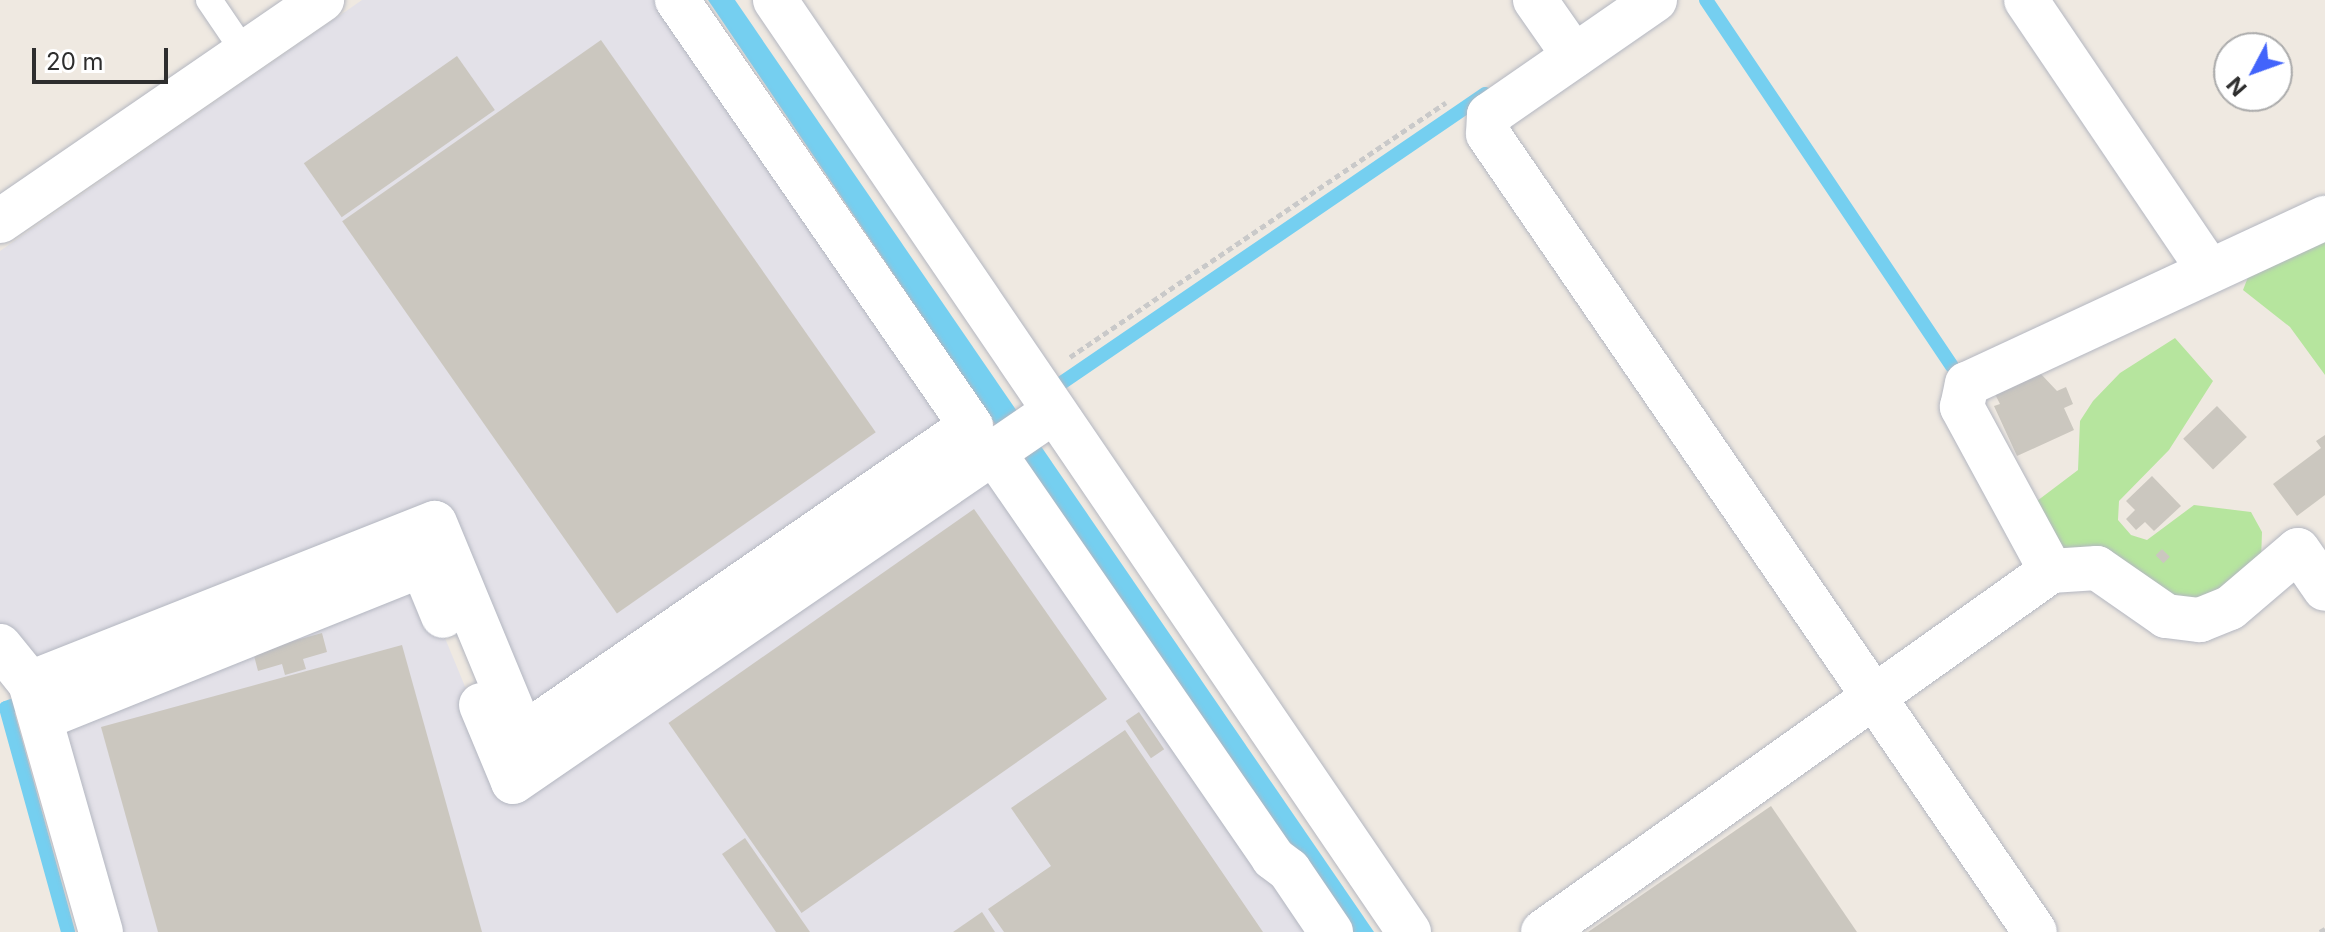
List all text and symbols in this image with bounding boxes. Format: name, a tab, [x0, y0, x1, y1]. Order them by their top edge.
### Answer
scale bar	[36, 32, 172, 82]
north arrow	[2213, 32, 2293, 112]
text: 20 m	[46, 47, 104, 76]
text: N	[2221, 72, 2252, 101]

